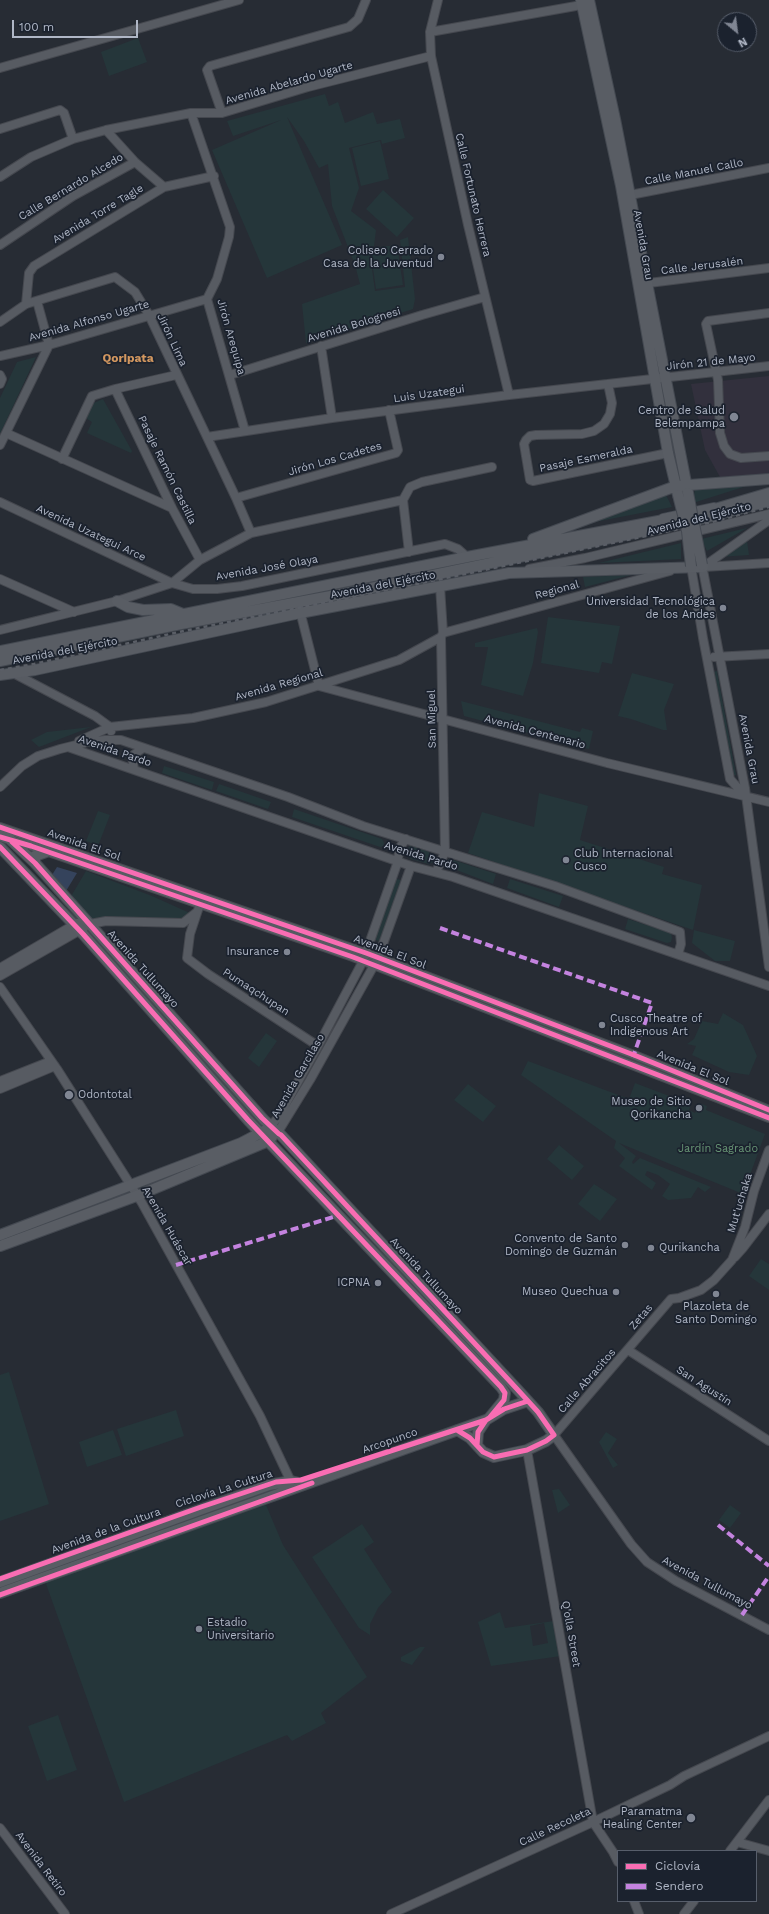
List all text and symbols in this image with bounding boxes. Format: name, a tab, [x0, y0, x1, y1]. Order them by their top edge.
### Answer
scale bar	[14, 12, 140, 38]
north arrow	[717, 12, 757, 52]
text: 100 m	[19, 20, 54, 34]
text: N	[736, 34, 749, 50]
street label: Avenida Abelardo Ugarte	[224, 58, 354, 108]
street label: Calle Fortunato Herrera	[452, 132, 494, 258]
street label: Calle Bernardo Alcedo	[16, 150, 126, 224]
street label: Calle Manuel Callo	[644, 156, 744, 188]
street label: Avenida Torre Tagle	[50, 182, 146, 246]
street label: Avenida Grau	[630, 209, 656, 281]
place label: Coliseo Cerrado Casa de la Juventud	[323, 244, 433, 270]
marker: Coliseo Cerrado Casa de la Juventud	[436, 252, 446, 262]
street label: Calle Jerusalén	[660, 254, 744, 278]
street label: Avenida Alfonso Ugarte	[27, 297, 151, 345]
street label: Jirón Arequipa	[214, 298, 248, 376]
street label: Avenida Bolognesi	[306, 305, 402, 345]
street label: Jirón Lima	[154, 311, 190, 369]
district label: Qoripata	[102, 351, 154, 365]
street label: Jirón 21 de Mayo	[666, 351, 756, 373]
street label: Luis Uzategui	[393, 382, 465, 406]
place label: Centro de Salud Belempampa	[638, 404, 725, 430]
marker: Centro de Salud Belempampa	[728, 411, 740, 423]
street label: Pasaje Ramón Castilla	[135, 414, 199, 526]
street label: Jirón Los Cadetes	[287, 439, 383, 479]
street label: Pasaje Esmeralda	[538, 443, 634, 475]
street label: Avenida del Ejército	[646, 500, 752, 538]
street label: Avenida Uzategui Arce	[34, 502, 148, 564]
street label: Avenida José Olaya	[215, 553, 319, 583]
street label: Avenida del Ejército	[329, 568, 437, 602]
street label: Regional	[533, 578, 581, 602]
place label: Universidad Tecnológica de los Andes	[586, 595, 715, 621]
marker: Universidad Tecnológica de los Andes	[718, 603, 728, 613]
street label: Avenida del Ejército	[11, 634, 119, 668]
street label: Avenida Regional	[234, 666, 324, 704]
street label: San Miguel	[425, 690, 439, 748]
street label: Avenida Centenario	[483, 712, 587, 752]
street label: Avenida Grau	[736, 713, 762, 785]
street label: Avenida Pardo	[77, 732, 153, 770]
street label: Avenida El Sol	[46, 826, 122, 864]
street label: Avenida Pardo	[383, 839, 459, 873]
place label: Club Internacional Cusco	[574, 847, 673, 873]
marker: Club Internacional Cusco	[561, 855, 571, 865]
street label: Avenida Tullumayo	[104, 927, 182, 1011]
street label: Avenida El Sol	[352, 932, 428, 972]
place label: Insurance	[227, 945, 279, 959]
marker: Insurance	[282, 947, 292, 957]
street label: Pumaqchupan	[220, 966, 292, 1018]
place label: Cusco Theatre of Indigenous Art	[610, 1012, 702, 1038]
marker: Cusco Theatre of Indigenous Art	[597, 1020, 607, 1030]
street label: Avenida Garcilaso	[268, 1031, 328, 1121]
street label: Avenida El Sol	[655, 1048, 731, 1088]
place label: Odontotal	[78, 1088, 132, 1102]
marker: Odontotal	[63, 1089, 75, 1101]
place label: Museo de Sitio Qorikancha	[611, 1095, 691, 1121]
marker: Museo de Sitio Qorikancha	[694, 1103, 704, 1113]
park label: Jardín Sagrado	[678, 1142, 758, 1156]
street label: Mut'uchaka	[725, 1172, 755, 1234]
street label: Avenida Huáscar	[139, 1184, 195, 1268]
place label: Convento de Santo Domingo de Guzmán	[505, 1232, 617, 1258]
street label: Avenida Tullumayo	[387, 1235, 465, 1317]
marker: Convento de Santo Domingo de Guzmán	[620, 1240, 630, 1250]
place label: Qurikancha	[659, 1241, 720, 1255]
marker: Qurikancha	[646, 1243, 656, 1253]
place label: ICPNA	[337, 1276, 370, 1290]
marker: ICPNA	[373, 1278, 383, 1288]
place label: Museo Quechua	[522, 1285, 608, 1299]
marker: Museo Quechua	[611, 1287, 621, 1297]
marker: Plazoleta de Santo Domingo	[711, 1289, 721, 1299]
place label: Plazoleta de Santo Domingo	[675, 1300, 757, 1326]
street label: Zetas	[626, 1301, 656, 1333]
street label: Calle Abracitos	[555, 1346, 619, 1416]
street label: San Agustín	[674, 1363, 734, 1409]
street label: Arcopunco	[361, 1425, 419, 1457]
street label: Ciclovía La Cultura	[174, 1467, 274, 1511]
street label: Avenida de la Cultura	[50, 1505, 162, 1557]
street label: Avenida Tullumayo	[660, 1554, 754, 1612]
street label: Q'olla Street	[559, 1600, 583, 1668]
place label: Estadio Universitario	[207, 1616, 274, 1642]
marker: Estadio Universitario	[194, 1624, 204, 1634]
street label: Calle Recoleta	[517, 1805, 593, 1849]
place label: Paramatma Healing Center	[603, 1805, 682, 1831]
marker: Paramatma Healing Center	[685, 1812, 697, 1824]
street label: Avenida Retiro	[12, 1829, 70, 1899]
legend	[617, 1850, 757, 1902]
text: Ciclovía	[655, 1859, 700, 1873]
text: Sendero	[655, 1879, 703, 1893]

